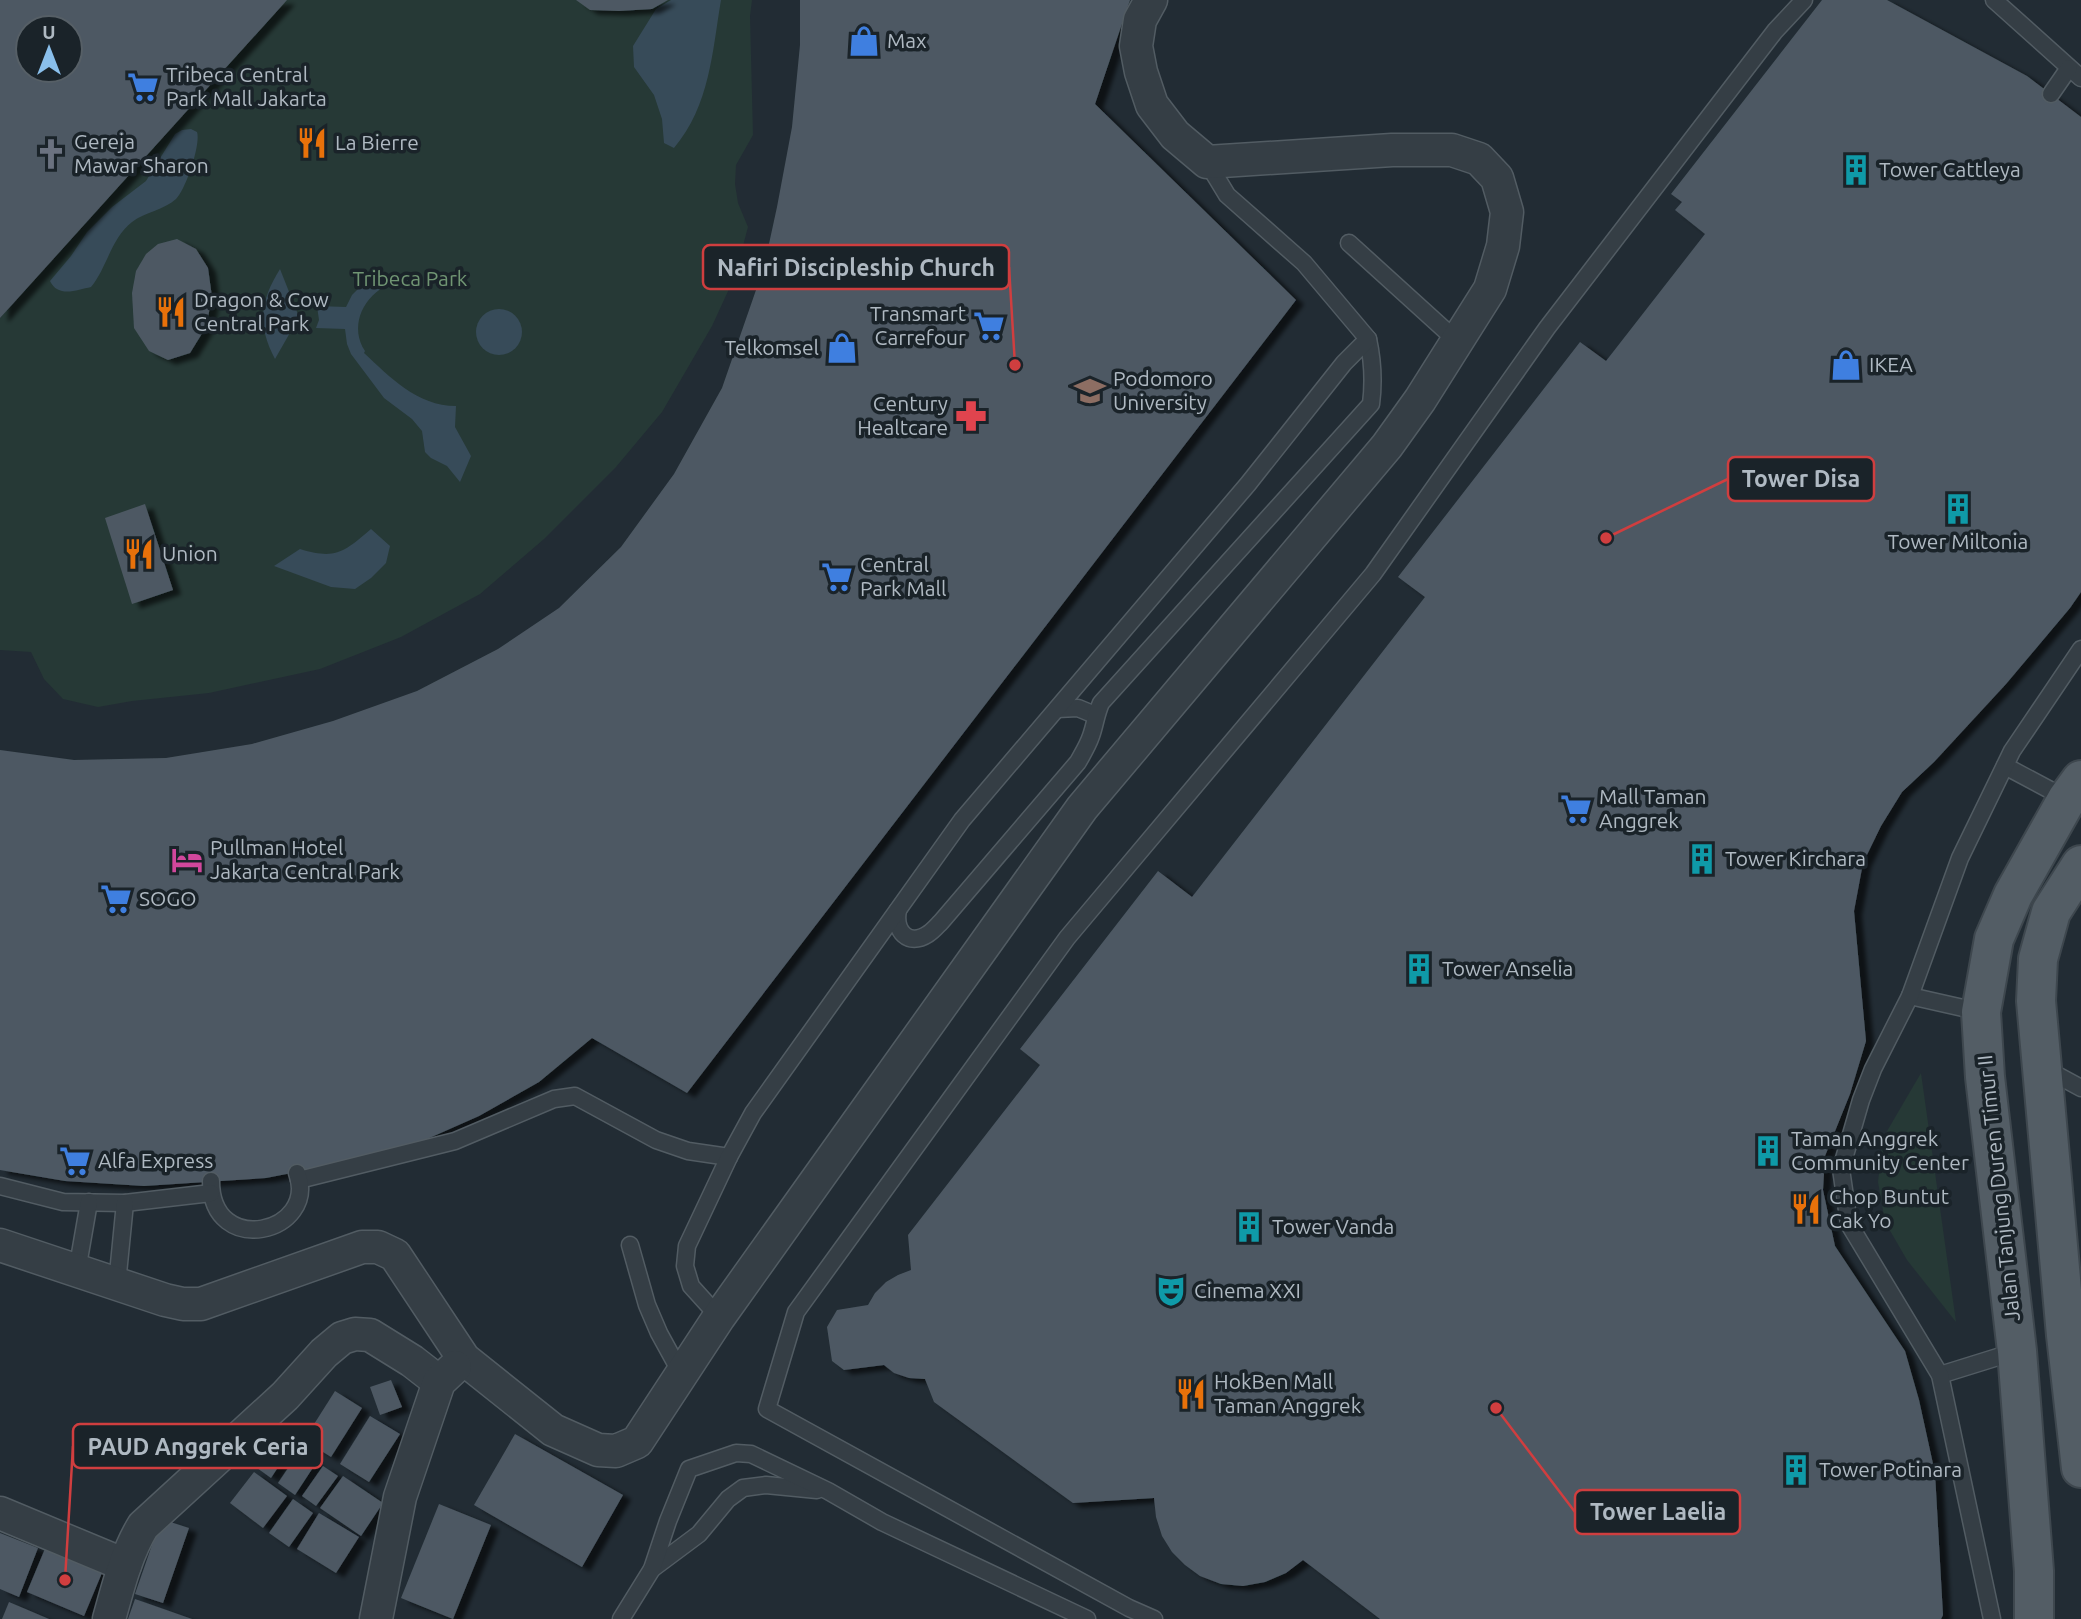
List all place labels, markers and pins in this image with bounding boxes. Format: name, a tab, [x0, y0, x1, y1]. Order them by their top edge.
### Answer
shop icon: Max	[847, 24, 881, 58]
place label: Max	[887, 28, 927, 52]
place label: Tribeca Central Park Mall Jakarta	[166, 62, 327, 110]
supermarket icon: Tribeca Central Park Mall Jakarta	[126, 70, 160, 104]
restaurant icon: La Bierre	[295, 126, 329, 160]
place label: Gereja Mawar Sharon	[74, 129, 209, 177]
place label: La Bierre	[335, 130, 419, 154]
church icon: Gereja Mawar Sharon	[34, 137, 68, 171]
building icon: Tower Cattleya	[1839, 153, 1873, 187]
place label: Tower Cattleya	[1879, 157, 2021, 181]
callout: Nafiri Discipleship Church	[703, 245, 1009, 289]
place label: Dragon & Cow Central Park	[194, 287, 329, 335]
restaurant icon: Dragon & Cow Central Park	[154, 295, 188, 329]
place label: Transmart Carrefour	[870, 301, 966, 349]
supermarket icon: Transmart Carrefour	[972, 309, 1006, 343]
shop icon: Telkomsel	[825, 331, 859, 365]
place label: Telkomsel	[724, 335, 819, 359]
shop icon: IKEA	[1829, 348, 1863, 382]
place label: IKEA	[1869, 352, 1913, 376]
place label: Podomoro University	[1113, 366, 1213, 414]
school or university icon: Podomoro University	[1073, 374, 1107, 408]
place label: Century Healtcare	[857, 391, 948, 439]
pharmacy icon: Century Healtcare	[954, 399, 988, 433]
callout: Tower Disa	[1728, 457, 1874, 501]
building icon: Tower Miltonia	[1941, 492, 1975, 526]
place label: Tower Miltonia	[1888, 529, 2028, 553]
restaurant icon: Union	[122, 537, 156, 571]
place label: Union	[162, 541, 218, 565]
place label: Central Park Mall	[860, 552, 947, 600]
supermarket icon: Central Park Mall	[820, 560, 854, 594]
place label: Mall Taman Anggrek	[1599, 784, 1706, 832]
supermarket icon: Mall Taman Anggrek	[1559, 792, 1593, 826]
place label: Pullman Hotel Jakarta Central Park	[210, 835, 400, 883]
building icon: Tower Kirchara	[1685, 842, 1719, 876]
hotel icon: Pullman Hotel Jakarta Central Park	[170, 843, 204, 877]
place label: Tower Kirchara	[1725, 846, 1866, 870]
supermarket icon: SOGO	[99, 882, 133, 916]
place label: SOGO	[139, 886, 197, 910]
building icon: Tower Anselia	[1402, 952, 1436, 986]
place label: Tower Anselia	[1442, 956, 1573, 980]
place label: Taman Anggrek Community Center	[1791, 1126, 1969, 1174]
building icon: Taman Anggrek Community Center	[1751, 1134, 1785, 1168]
supermarket icon: Alfa Express	[58, 1144, 92, 1178]
place label: Alfa Express	[98, 1148, 213, 1172]
place label: Chop Buntut Cak Yo	[1829, 1184, 1949, 1232]
restaurant icon: Chop Buntut Cak Yo	[1789, 1192, 1823, 1226]
building icon: Tower Vanda	[1232, 1210, 1266, 1244]
place label: Tower Vanda	[1272, 1214, 1394, 1238]
theatre icon: Cinema XXI	[1154, 1274, 1188, 1308]
place label: Cinema XXI	[1194, 1278, 1301, 1302]
place label: HokBen Mall Taman Anggrek	[1214, 1369, 1362, 1417]
restaurant icon: HokBen Mall Taman Anggrek	[1174, 1377, 1208, 1411]
callout: PAUD Anggrek Ceria	[73, 1424, 322, 1468]
building icon: Tower Potinara	[1779, 1453, 1813, 1487]
place label: Tower Potinara	[1819, 1457, 1962, 1481]
callout: Tower Laelia	[1575, 1490, 1740, 1534]

